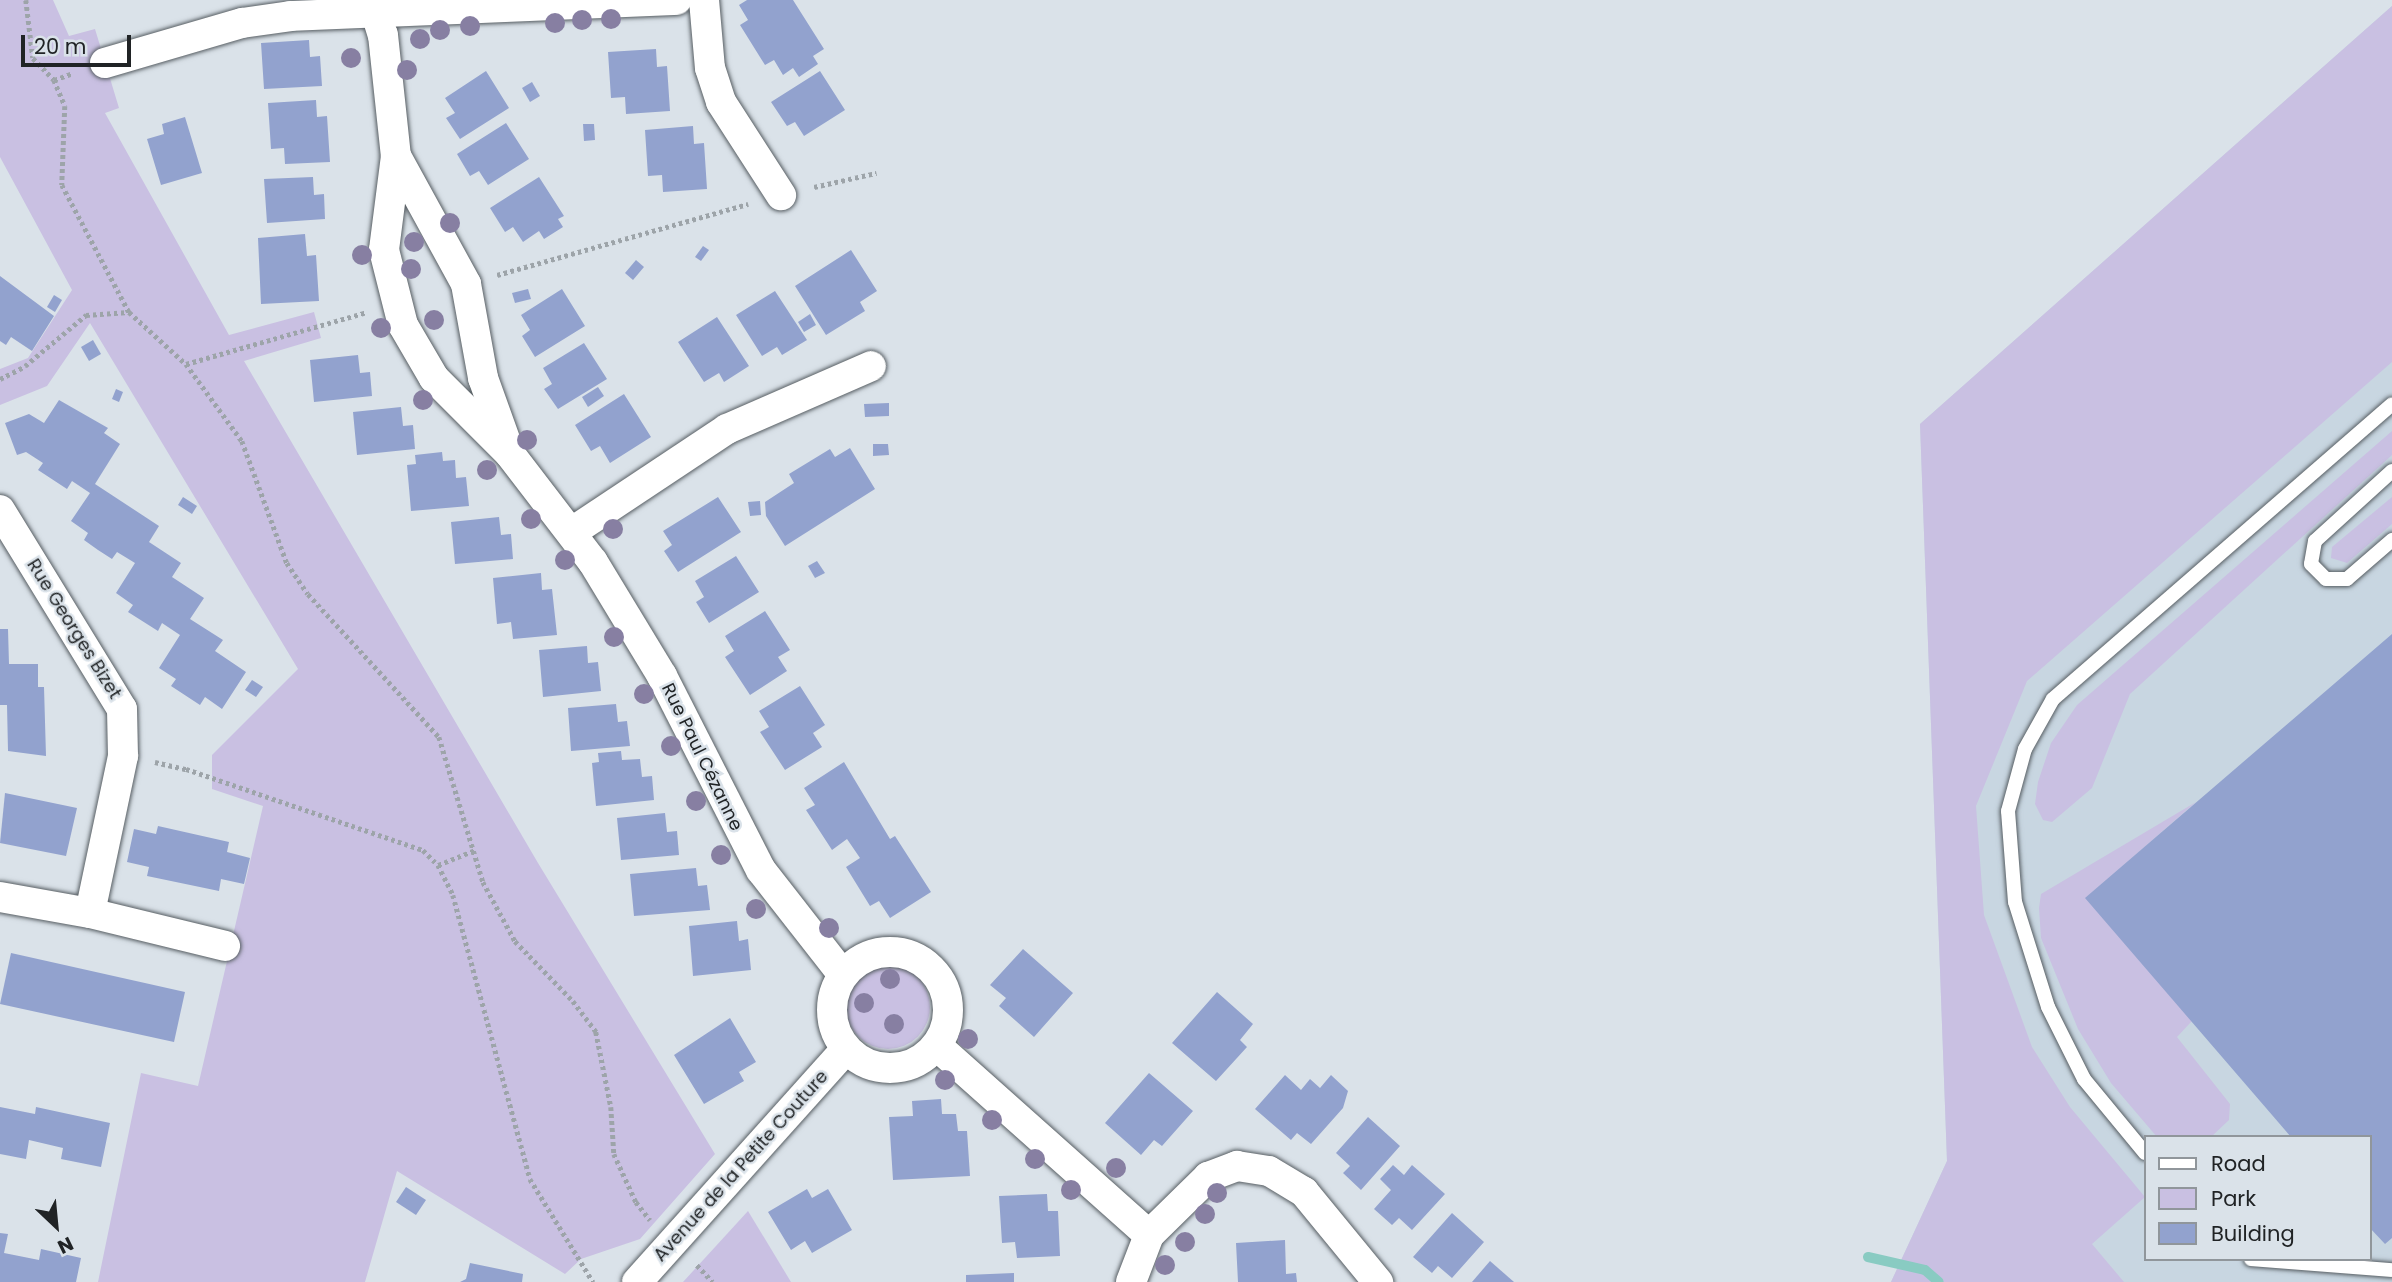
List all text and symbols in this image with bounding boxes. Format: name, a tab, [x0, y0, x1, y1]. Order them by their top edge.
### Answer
scale bar	[24, 21, 135, 65]
text: 20 m	[34, 32, 87, 61]
street label: Rue Georges Bizet	[22, 555, 126, 703]
street label: Rue Paul Cézanne	[657, 680, 747, 834]
street label: Avenue de la Petite Couture	[649, 1066, 833, 1266]
legend	[2144, 1135, 2371, 1261]
text: Road	[2211, 1149, 2266, 1178]
text: Park	[2211, 1184, 2256, 1213]
north arrow	[21, 1191, 91, 1261]
text: Building	[2211, 1219, 2295, 1248]
text: N	[53, 1230, 78, 1261]

